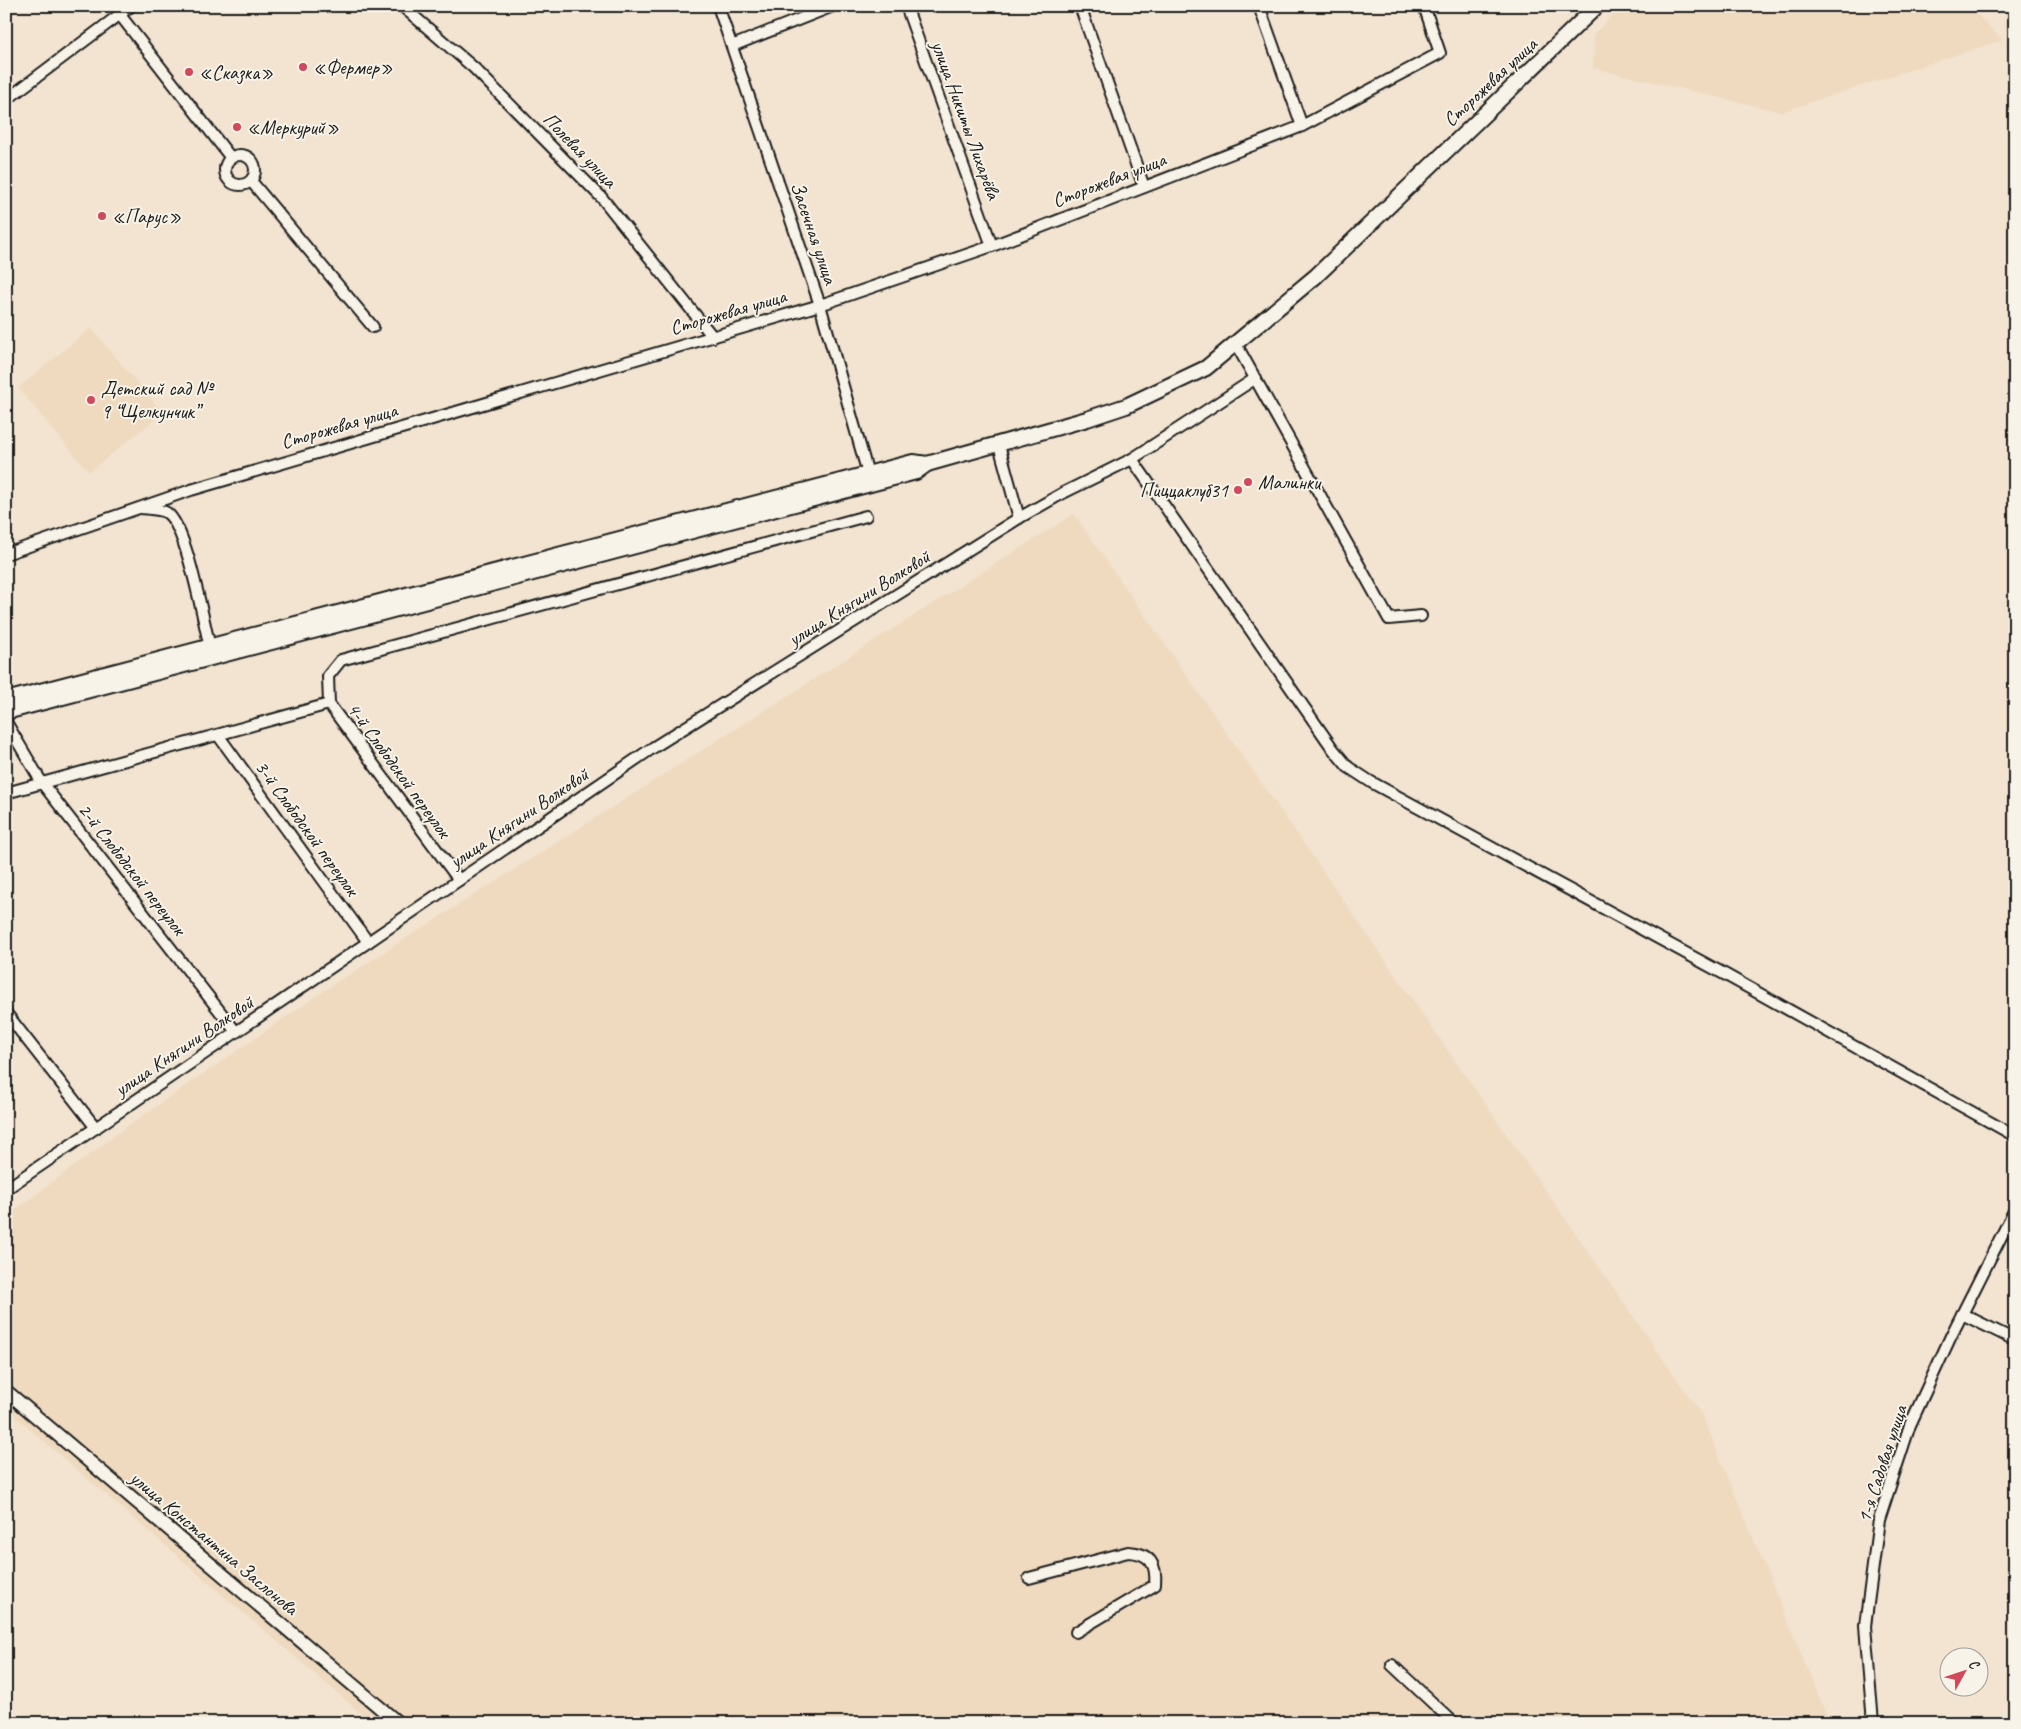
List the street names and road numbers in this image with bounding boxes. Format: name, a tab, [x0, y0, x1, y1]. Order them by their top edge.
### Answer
street label: Сторожевая улица	[1438, 31, 1544, 132]
street label: улица Никиты Лихарёва	[925, 36, 1007, 204]
street label: Полевая улица	[538, 107, 623, 194]
street label: Сторожевая улица	[1049, 146, 1171, 213]
street label: Засечная улица	[785, 179, 844, 289]
street label: Сторожевая улица	[667, 283, 791, 340]
street label: Сторожевая улица	[278, 397, 402, 454]
street label: улица Княгини Волковой	[783, 543, 936, 652]
street label: 4-й Слободской переулок	[341, 697, 457, 844]
street label: 3-й Слободской переулок	[249, 755, 365, 902]
street label: улица Княгини Волковой	[444, 761, 595, 874]
street label: 2-й Слободской переулок	[72, 798, 193, 942]
street label: улица Княгини Волковой	[109, 989, 260, 1102]
street label: 1-я Садовая улица	[1851, 1400, 1913, 1526]
street label: улица Константина Заслонова	[124, 1465, 305, 1622]

